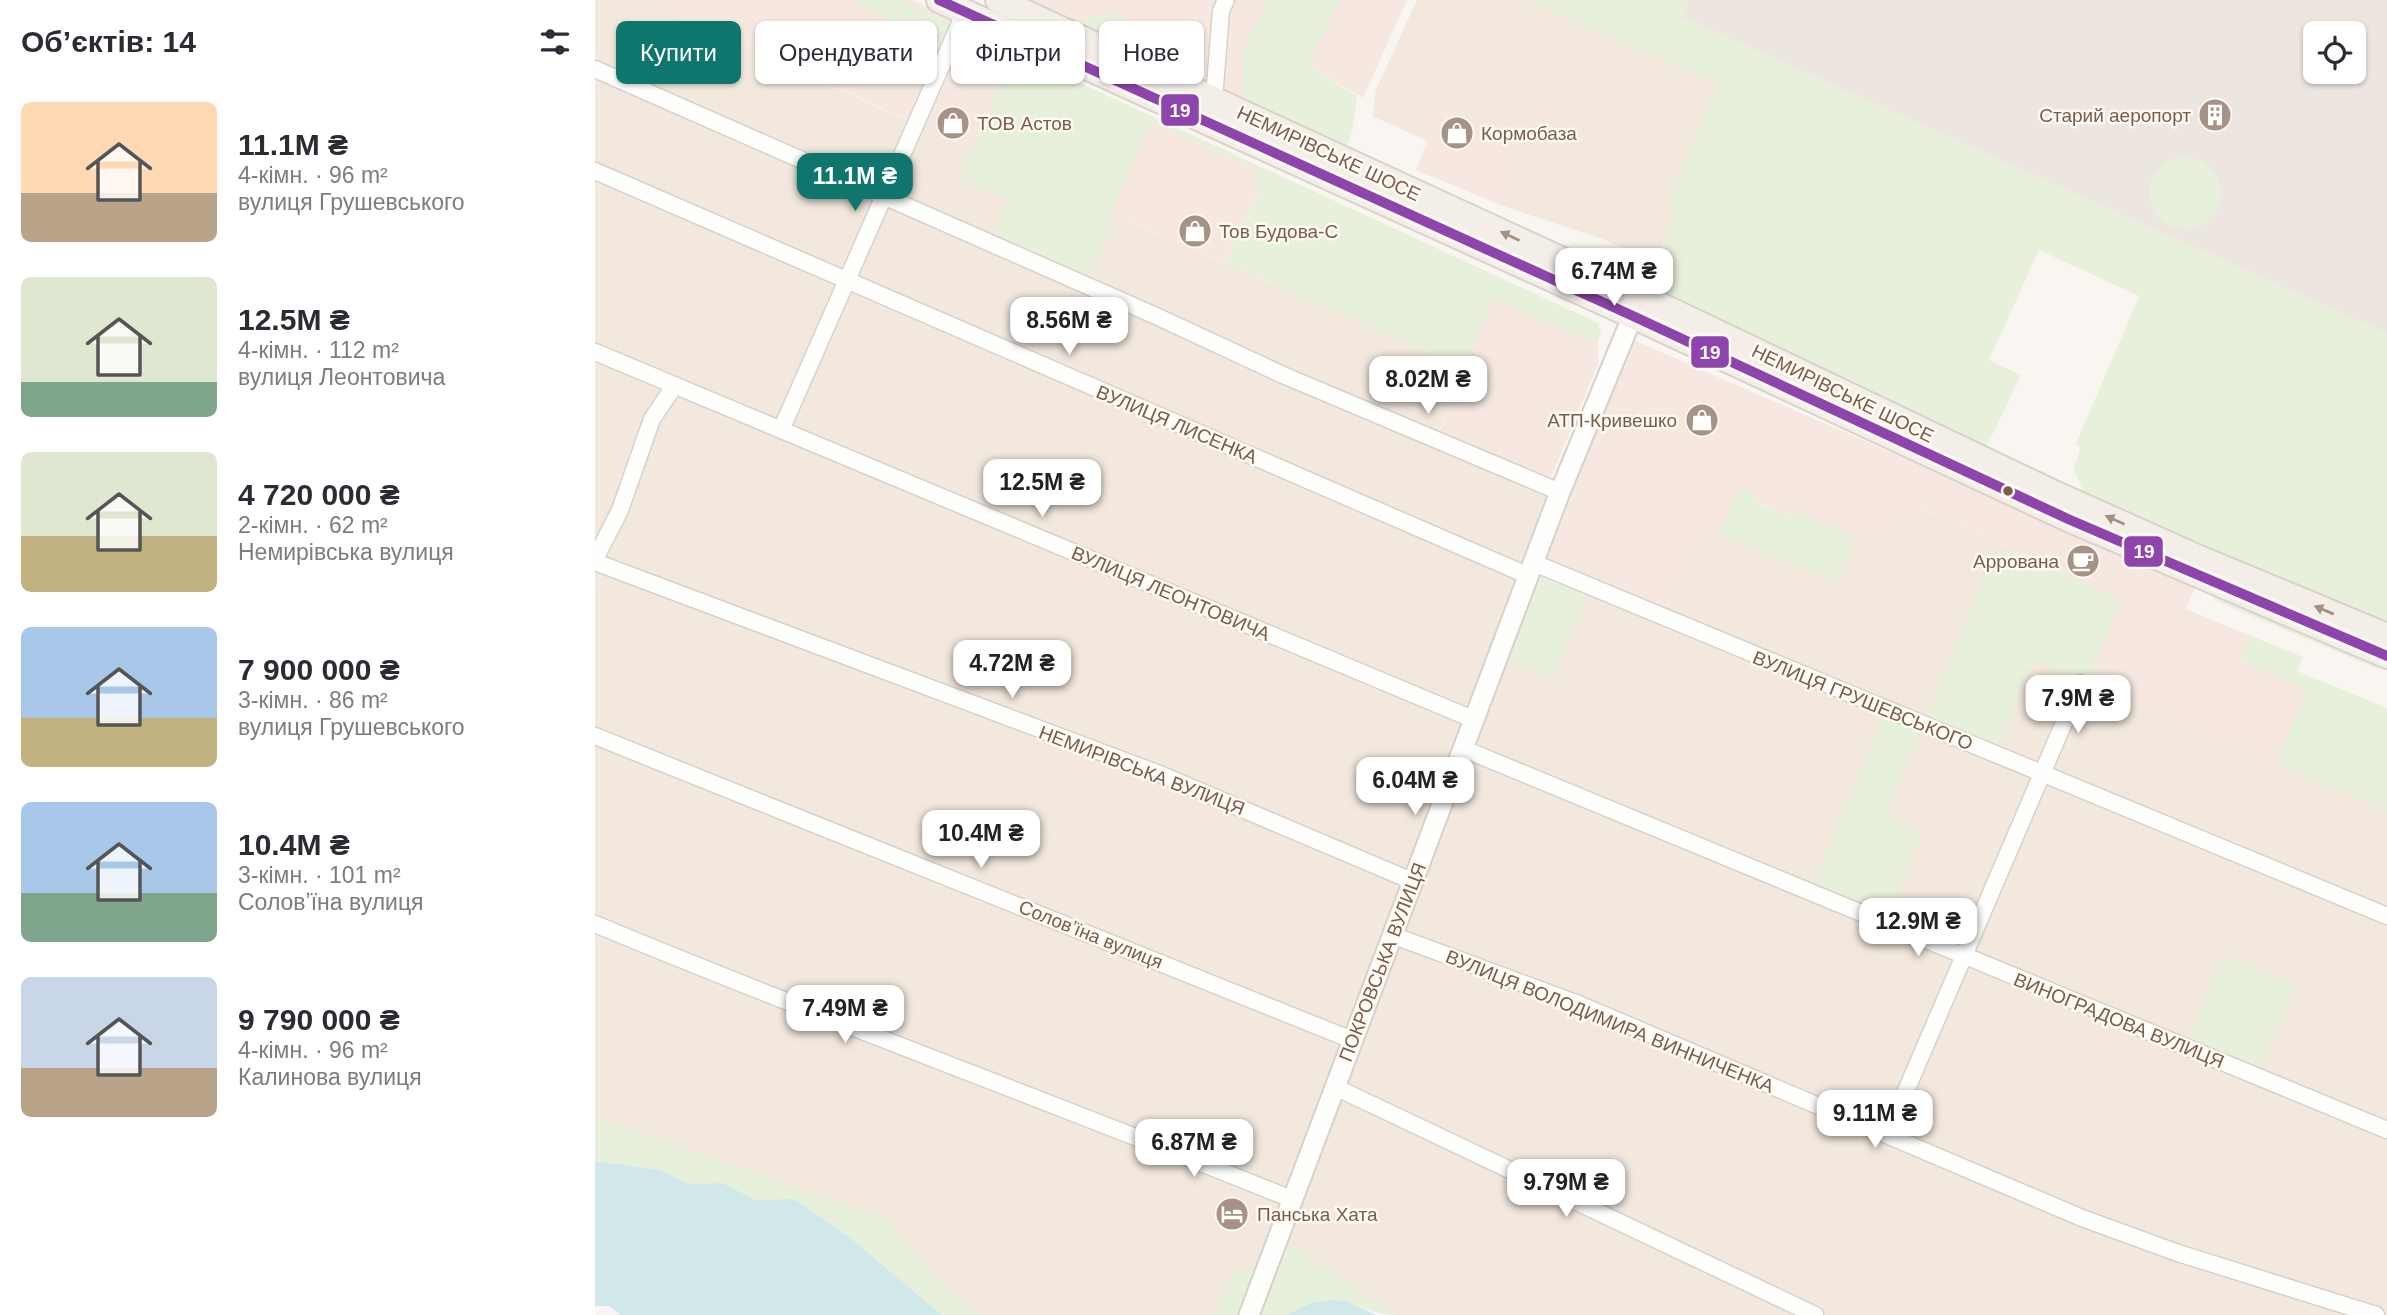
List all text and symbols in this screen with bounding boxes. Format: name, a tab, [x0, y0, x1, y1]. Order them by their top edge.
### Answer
chip: Купити	[616, 21, 741, 84]
chip: Орендувати	[755, 21, 937, 84]
chip: Фільтри	[951, 21, 1085, 84]
chip: Нове	[1099, 21, 1204, 84]
map controls	[2303, 21, 2366, 84]
button: locate	[2303, 21, 2366, 84]
icon: filters	[536, 23, 574, 61]
text: Об’єктів: 14	[21, 25, 196, 58]
line badge: 19	[1160, 93, 1200, 127]
building icon: Старий аеропорт	[2196, 96, 2234, 134]
text: 19	[1169, 100, 1191, 121]
street label: НЕМИРІВСЬКЕ ШОСЕ	[1234, 102, 1424, 205]
shop icon: ТОВ Астов	[934, 104, 972, 142]
place label: Старий аеропорт	[2039, 105, 2191, 126]
place label: ТОВ Астов	[977, 113, 1072, 134]
shop icon: Кормобаза	[1438, 114, 1476, 152]
place label: Кормобаза	[1481, 123, 1577, 144]
text: 11.1M ₴	[238, 128, 348, 161]
icon: home	[77, 130, 161, 214]
pin: 11.1M ₴	[790, 154, 920, 213]
text: 4-кімн. · 96 m²	[238, 162, 388, 188]
text: 11.1M ₴	[813, 163, 897, 189]
text: вулиця Грушевського	[238, 189, 465, 215]
shop icon: Тов Будова-С	[1176, 212, 1214, 250]
place label: Тов Будова-С	[1219, 221, 1338, 242]
one-way arrow	[1500, 230, 1520, 242]
pin: 6.74M ₴	[1549, 248, 1679, 308]
text: 6.74M ₴	[1571, 258, 1657, 284]
pin: 8.56M ₴	[1004, 298, 1134, 357]
text: 12.5M ₴	[238, 303, 350, 336]
icon: home	[77, 305, 161, 389]
text: 8.56M ₴	[1026, 307, 1112, 333]
line badge: 19	[1690, 335, 1730, 369]
text: 4-кімн. · 112 m²	[238, 337, 399, 363]
street label: НЕМИРІВСЬКЕ ШОСЕ	[1748, 340, 1937, 447]
text: 19	[1699, 342, 1721, 363]
pin: 8.02M ₴	[1363, 356, 1493, 416]
text: вулиця Леонтовича	[238, 364, 445, 390]
text: 8.02M ₴	[1385, 366, 1471, 392]
street label: ВУЛИЦЯ ЛИСЕНКА	[1093, 381, 1261, 468]
shop icon: АТП-Кривешко	[1683, 401, 1721, 439]
place label: АТП-Кривешко	[1547, 410, 1677, 431]
pin: 12.5M ₴	[977, 460, 1107, 519]
text: 12.5M ₴	[999, 469, 1085, 495]
text: 4 720 000 ₴	[238, 478, 400, 511]
icon: home	[77, 480, 161, 564]
unlabelled marker	[2001, 484, 2015, 498]
text: 2-кімн. · 62 m²	[238, 512, 388, 538]
one-way arrow	[2105, 514, 2125, 526]
line badge: 19	[2123, 535, 2164, 568]
text: Немирівська вулиця	[238, 539, 454, 565]
text: 19	[2133, 541, 2155, 562]
street label: ВУЛИЦЯ ЛЕОНТОВИЧА	[1068, 542, 1273, 645]
cafe icon: Аррована	[2064, 542, 2102, 580]
place label: Аррована	[1973, 551, 2059, 572]
one-way arrow	[2314, 604, 2334, 616]
pin: 4.72M ₴	[947, 640, 1077, 700]
street label: ВУЛИЦЯ ГРУШЕВСЬКОГО	[1750, 647, 1976, 754]
text: 4.72M ₴	[969, 650, 1055, 676]
text: 7 900 000 ₴	[238, 653, 400, 686]
icon: home	[77, 655, 161, 739]
pin: 7.9M ₴	[2021, 676, 2135, 735]
text: 7.9M ₴	[2042, 685, 2114, 711]
text: 3-кімн. · 86 m²	[238, 687, 388, 713]
text: вулиця Грушевського	[238, 714, 465, 740]
street label: НЕМИРІВСЬКА ВУЛИЦЯ	[1036, 722, 1248, 819]
pin: 6.04M ₴	[1350, 758, 1480, 817]
text: 6.04M ₴	[1372, 767, 1458, 793]
pin: 10.4M ₴	[916, 810, 1046, 870]
text: 10.4M ₴	[938, 820, 1024, 846]
text: 10.4M ₴	[238, 828, 350, 861]
icon: home	[77, 830, 161, 914]
street label: ПОКРОВСЬКА ВУЛИЦЯ	[1335, 860, 1430, 1065]
text: 3-кімн. · 101 m²	[238, 862, 401, 888]
text: Соловʼїна вулиця	[238, 889, 424, 915]
street label: Соловʼїна вулиця	[1016, 896, 1166, 973]
pin: 12.9M ₴	[1853, 898, 1983, 958]
text: 12.9M ₴	[1875, 908, 1961, 934]
street label: ВУЛИЦЯ ВОЛОДИМИРА ВИННИЧЕНКА	[1443, 946, 1777, 1097]
street label: ВИНОГРАДОВА ВУЛИЦЯ	[2011, 969, 2227, 1072]
pin: 7.49M ₴	[780, 986, 910, 1045]
text: 7.49M ₴	[802, 995, 888, 1021]
text: 9 790 000 ₴	[238, 1003, 400, 1036]
icon: home	[77, 1005, 161, 1089]
text: 4-кімн. · 96 m²	[238, 1037, 388, 1063]
text: Калинова вулиця	[238, 1064, 422, 1090]
pin: 9.11M ₴	[1810, 1090, 1940, 1150]
text: 9.11M ₴	[1833, 1100, 1917, 1126]
pin: 6.87M ₴	[1129, 1120, 1259, 1179]
text: 6.87M ₴	[1151, 1129, 1237, 1155]
pin: 9.79M ₴	[1501, 1160, 1631, 1219]
text: 9.79M ₴	[1523, 1169, 1609, 1195]
hotel icon: Панська Хата	[1213, 1195, 1251, 1233]
place label: Панська Хата	[1257, 1204, 1378, 1225]

